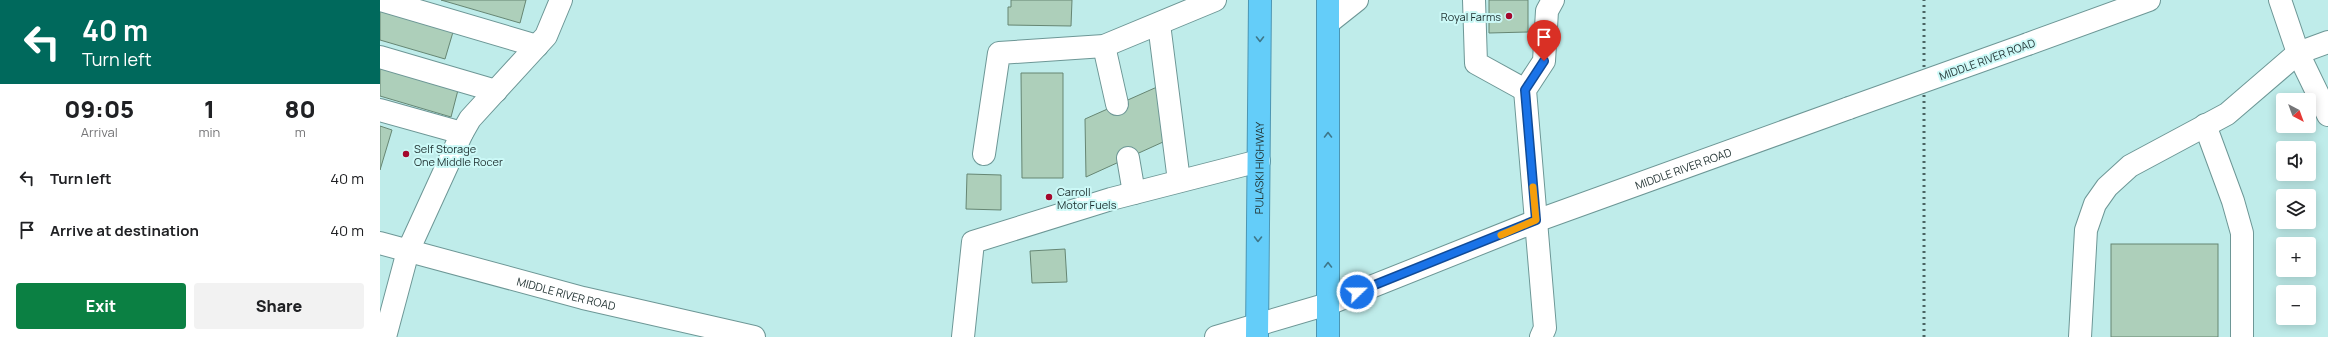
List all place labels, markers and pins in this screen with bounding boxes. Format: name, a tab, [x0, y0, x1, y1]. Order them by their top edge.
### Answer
place label: Royal Farms	[1441, 9, 1501, 24]
marker: Royal Farms	[1504, 11, 1514, 21]
pin	[1527, 20, 1561, 61]
place label: Self Storage One Middle Rocer	[414, 141, 503, 169]
marker: Self Storage One Middle Rocer	[401, 149, 411, 159]
place label: Carroll Motor Fuels	[1057, 184, 1117, 212]
marker: Carroll Motor Fuels	[1044, 192, 1054, 202]

